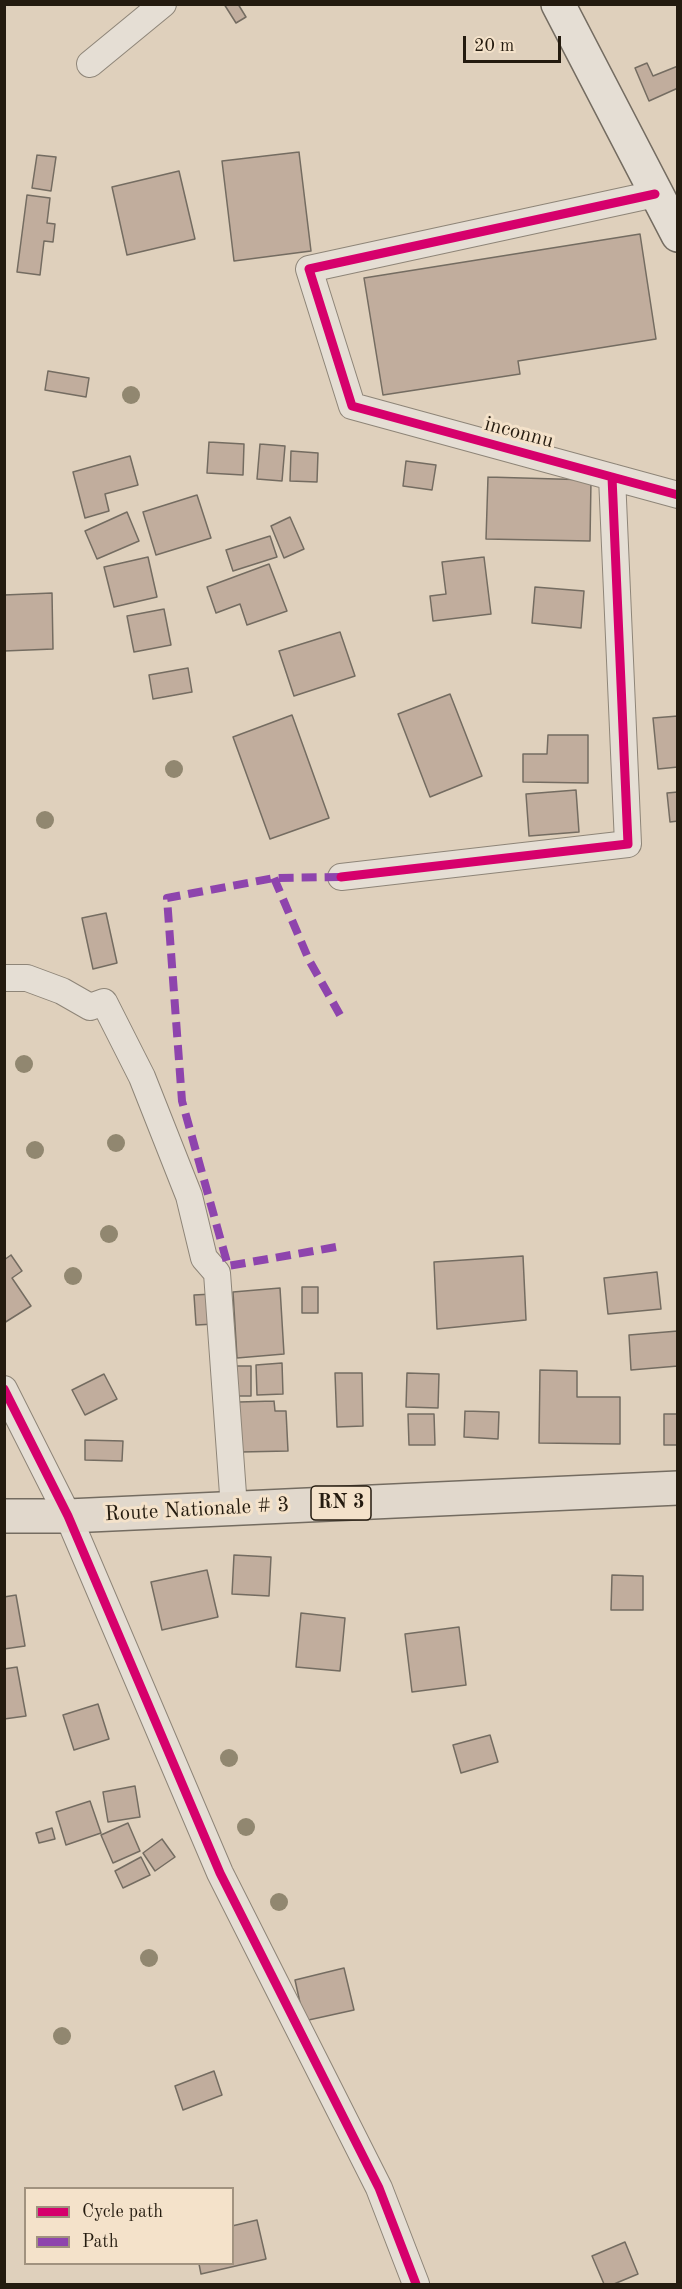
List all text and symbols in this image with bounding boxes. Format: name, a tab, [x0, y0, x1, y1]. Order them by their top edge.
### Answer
scale bar	[466, 24, 564, 62]
text: 20 m	[474, 37, 514, 55]
street label: inconnu	[482, 412, 556, 454]
road number: RN 3	[311, 1486, 371, 1520]
street label: Route Nationale # 3	[104, 1493, 290, 1527]
legend	[24, 2187, 234, 2265]
text: Cycle path	[82, 2203, 163, 2221]
text: Path	[82, 2233, 118, 2251]

